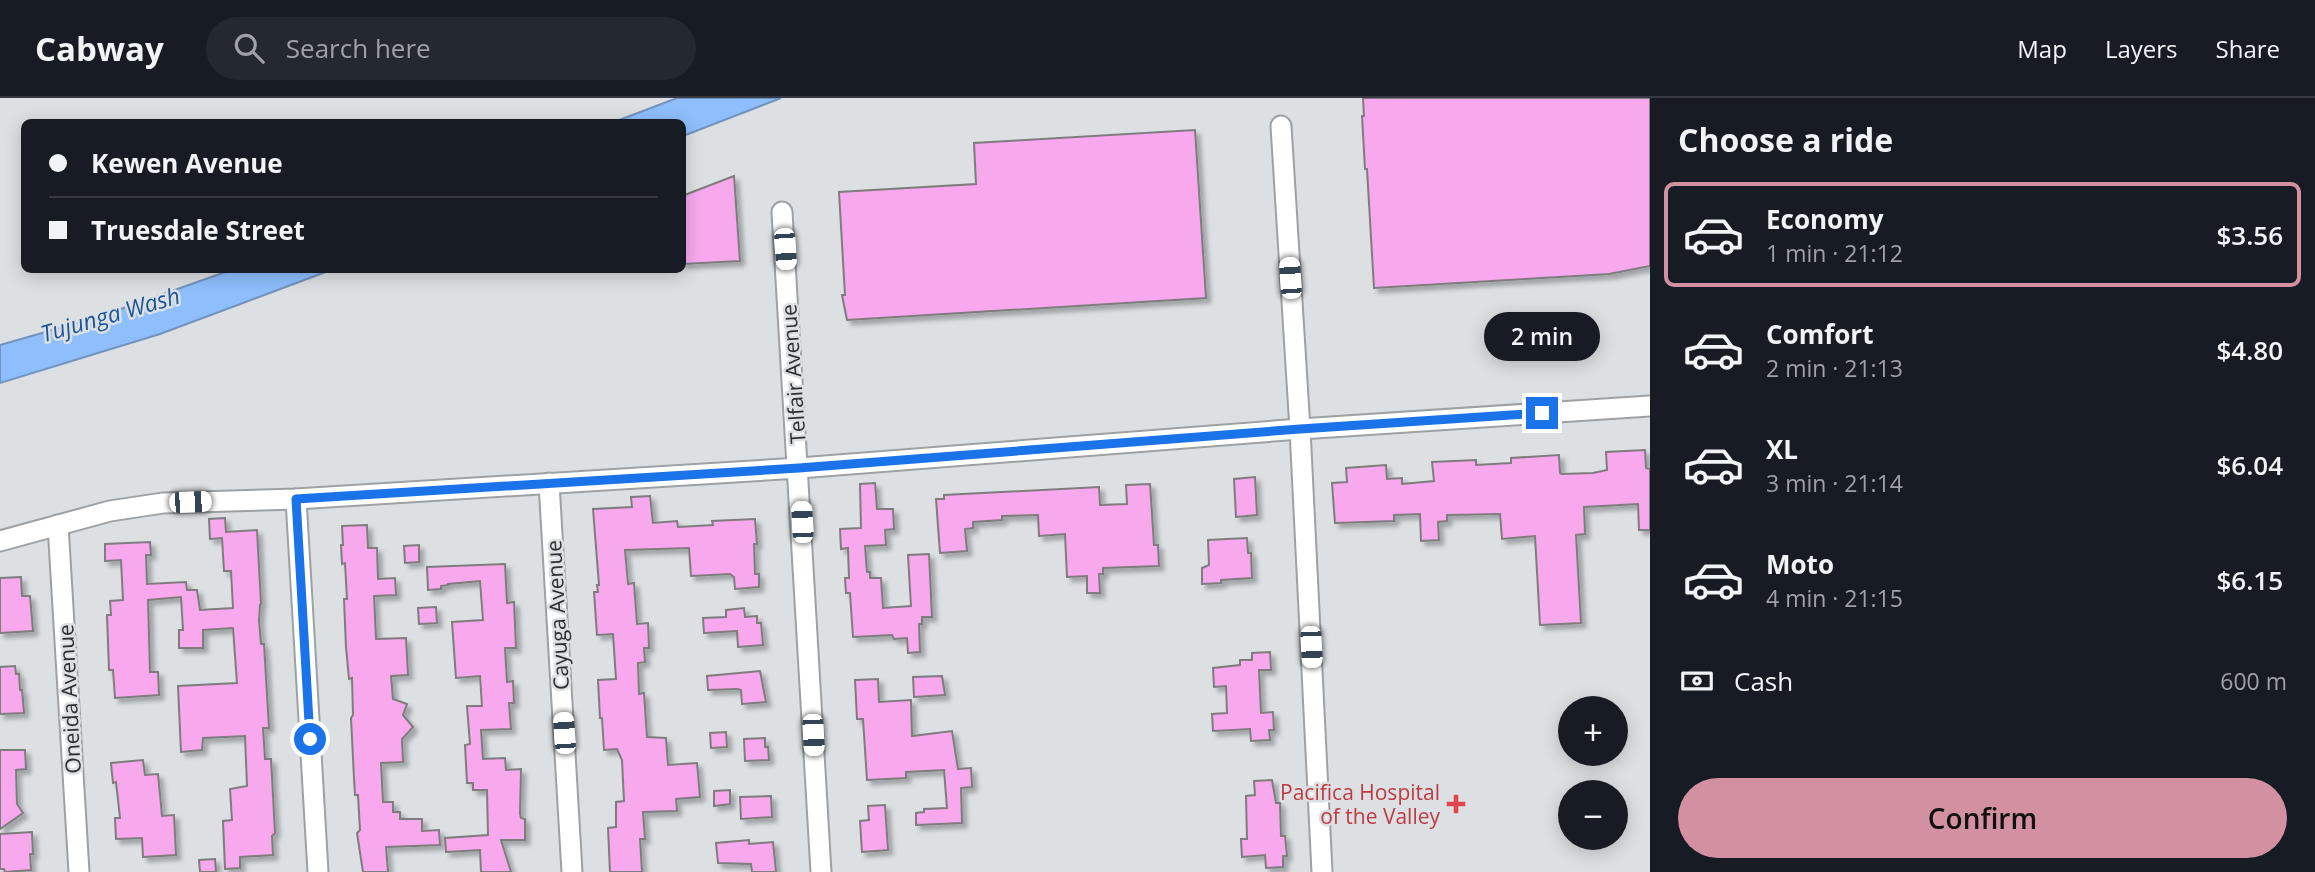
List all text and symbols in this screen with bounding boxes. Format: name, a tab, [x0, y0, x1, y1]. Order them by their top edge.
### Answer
search box	[206, 17, 696, 80]
text: Cabway	[35, 26, 164, 71]
icon: search	[230, 29, 268, 67]
text: Search here	[286, 30, 431, 66]
text: Map	[2017, 32, 2067, 65]
text: Layers	[2105, 32, 2178, 65]
text: Share	[2216, 32, 2280, 65]
text: Choose a ride	[1678, 118, 1893, 161]
text: Kewen Avenue	[91, 145, 283, 181]
text: Economy	[1766, 201, 1884, 237]
icon: car	[1682, 203, 1745, 266]
text: Truesdale Street	[91, 212, 305, 248]
text: $3.56	[2216, 217, 2283, 253]
car	[774, 227, 797, 271]
text: 1 min · 21:12	[1766, 237, 1903, 269]
car	[1279, 256, 1302, 300]
water label: Tujunga Wash	[36, 279, 184, 349]
street label: Telfair Avenue	[774, 303, 812, 445]
callout: 2 min	[1484, 312, 1600, 360]
text: Comfort	[1766, 316, 1873, 352]
icon: car	[1682, 318, 1745, 381]
text: 2 min	[1511, 320, 1573, 352]
text: $4.80	[2216, 332, 2283, 368]
text: 2 min · 21:13	[1766, 352, 1903, 384]
route end	[1526, 397, 1558, 429]
text: XL	[1766, 431, 1798, 467]
icon: car	[1682, 433, 1745, 496]
text: $6.04	[2216, 447, 2283, 483]
text: 3 min · 21:14	[1766, 467, 1903, 499]
car	[169, 491, 212, 513]
car	[791, 500, 814, 544]
street label: Cayuga Avenue	[539, 539, 575, 691]
text: Moto	[1766, 546, 1834, 582]
icon: car	[1682, 548, 1745, 611]
text: $6.15	[2216, 562, 2283, 598]
text: 4 min · 21:15	[1766, 582, 1903, 614]
street label: Oneida Avenue	[51, 624, 87, 774]
car	[1300, 625, 1323, 669]
icon: cash	[1678, 662, 1716, 700]
text: Cash	[1734, 663, 1793, 699]
text: 600 m	[2220, 665, 2287, 697]
map controls	[1558, 696, 1628, 850]
button: +	[1558, 696, 1628, 766]
car	[553, 711, 576, 755]
car	[802, 713, 825, 757]
route start	[294, 723, 326, 755]
place label: Pacifica Hospital of the Valley	[1280, 778, 1440, 830]
button: Confirm	[1678, 778, 2287, 858]
button: −	[1558, 780, 1628, 850]
marker: Pacifica Hospital of the Valley	[1446, 794, 1466, 814]

